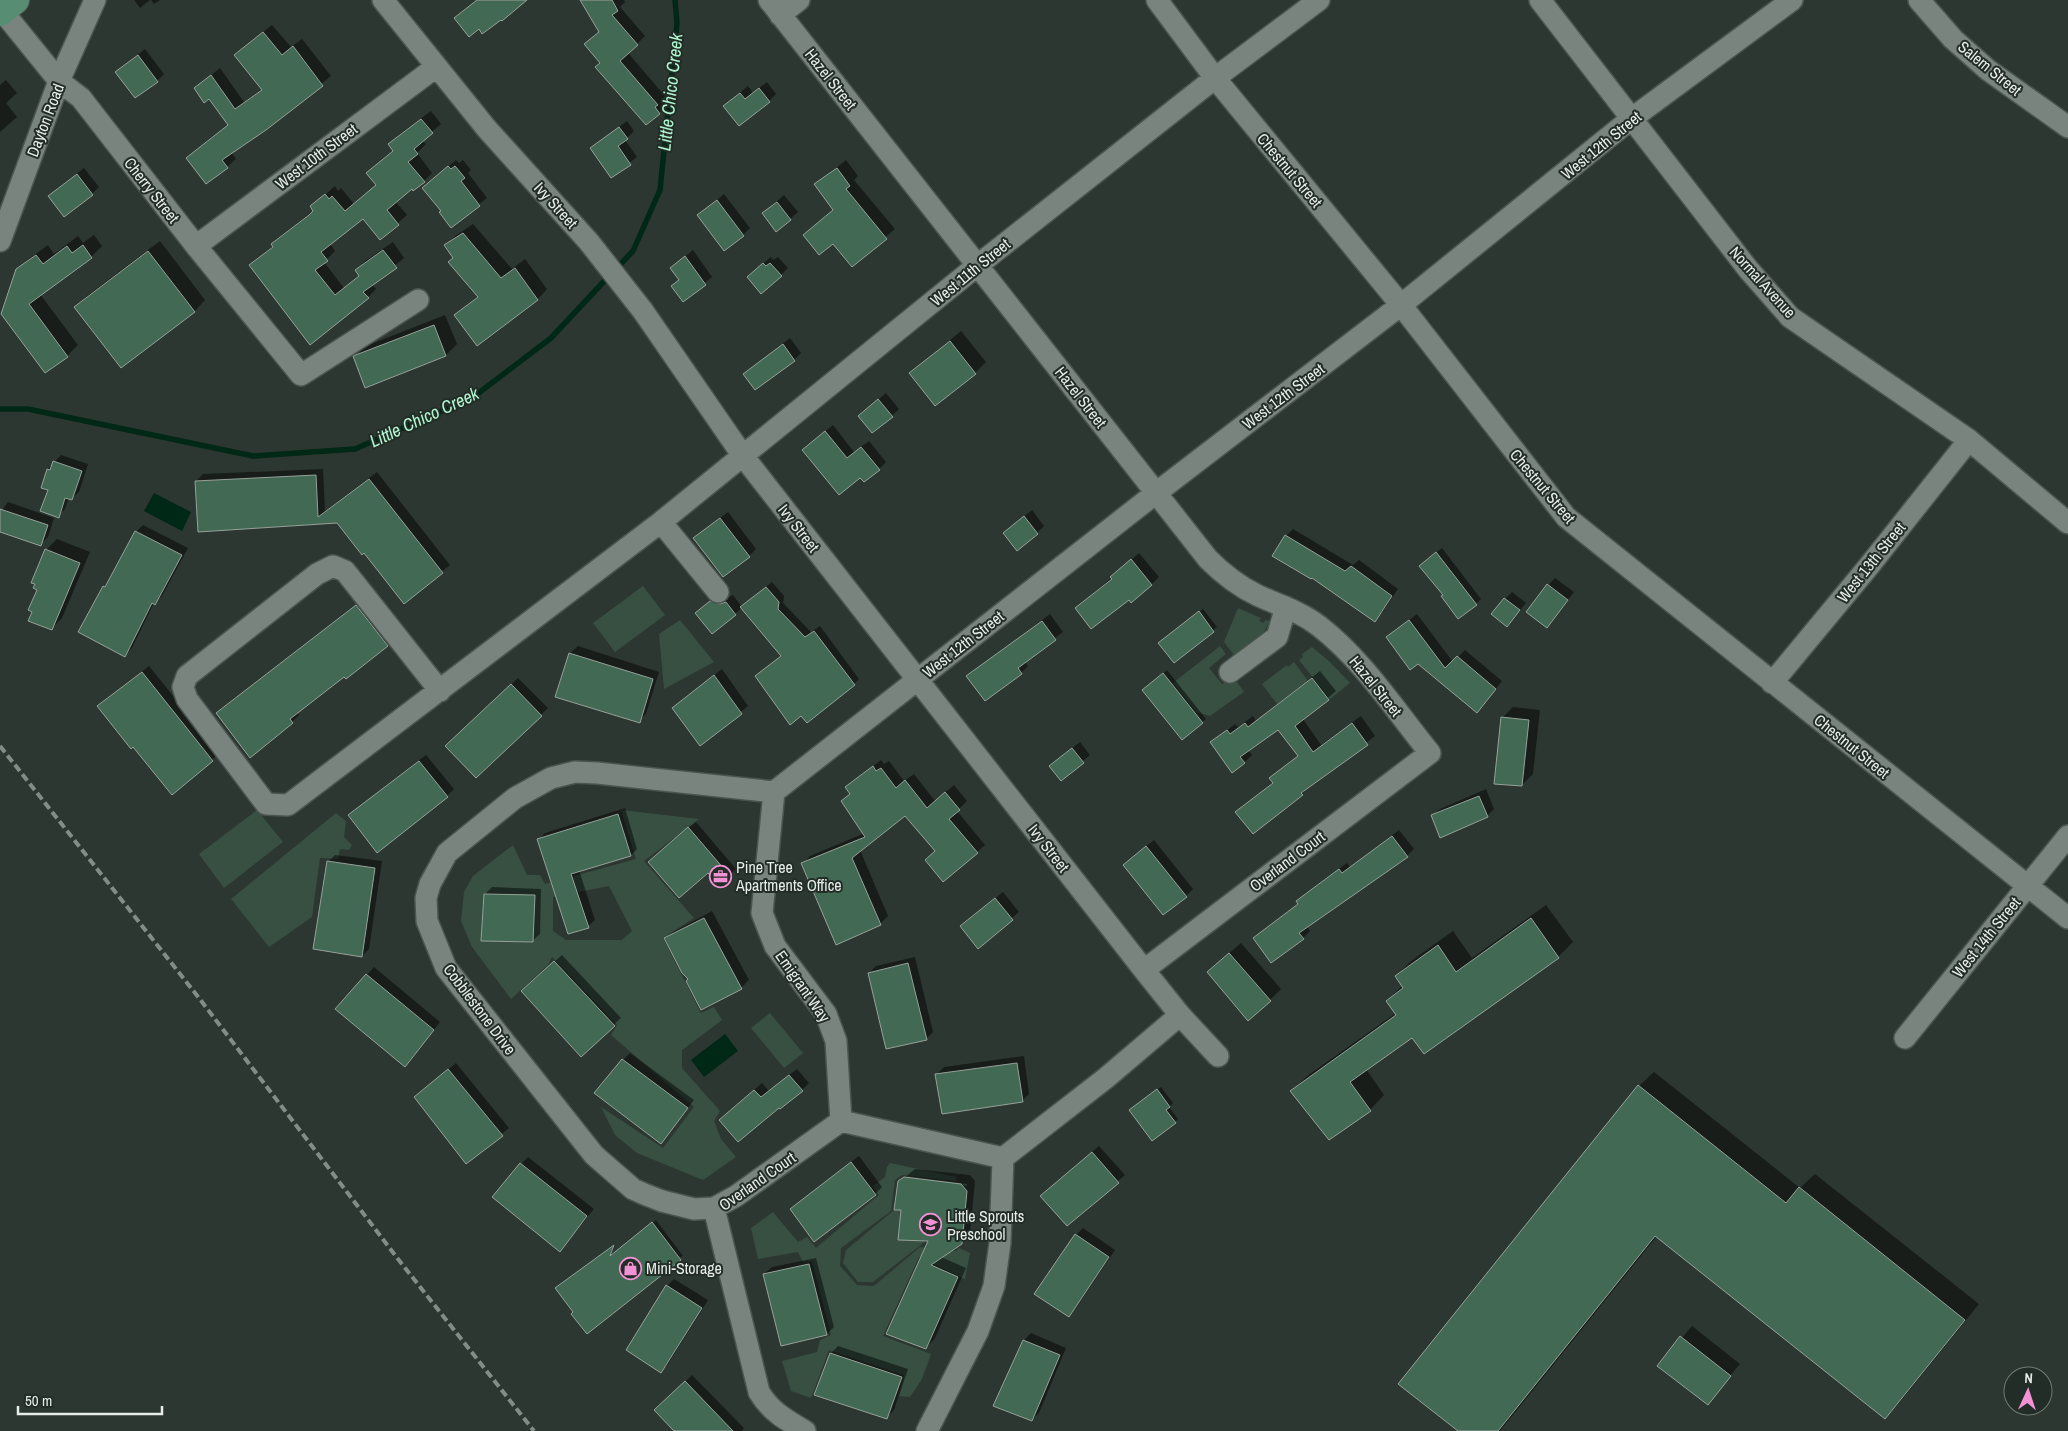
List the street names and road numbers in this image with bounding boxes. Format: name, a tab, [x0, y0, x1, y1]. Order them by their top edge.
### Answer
street label: Salem Street	[1954, 36, 2027, 101]
street label: Hazel Street	[800, 44, 862, 114]
street label: Dayton Road	[21, 80, 69, 160]
street label: West 12th Street	[1556, 106, 1646, 184]
street label: West 10th Street	[270, 118, 362, 194]
street label: Chestnut Street	[1252, 128, 1328, 212]
street label: Cherry Street	[119, 152, 185, 228]
street label: Ivy Street	[529, 177, 583, 233]
street label: West 11th Street	[926, 233, 1015, 311]
street label: Normal Avenue	[1725, 241, 1801, 323]
street label: West 12th Street	[1237, 358, 1329, 434]
street label: Hazel Street	[1050, 362, 1112, 432]
street label: Chestnut Street	[1505, 444, 1581, 528]
street label: Ivy Street	[773, 499, 825, 557]
street label: West 13th Street	[1832, 517, 1910, 607]
street label: West 12th Street	[918, 605, 1008, 683]
street label: Hazel Street	[1345, 651, 1407, 721]
street label: Chestnut Street	[1810, 709, 1895, 783]
street label: Ivy Street	[1023, 819, 1075, 877]
street label: Overland Court	[1245, 825, 1329, 897]
street label: West 14th Street	[1947, 892, 2025, 982]
street label: Emigrant Way	[770, 946, 836, 1027]
street label: Cobblestone Drive	[439, 959, 521, 1059]
street label: Overland Court	[714, 1146, 800, 1216]

